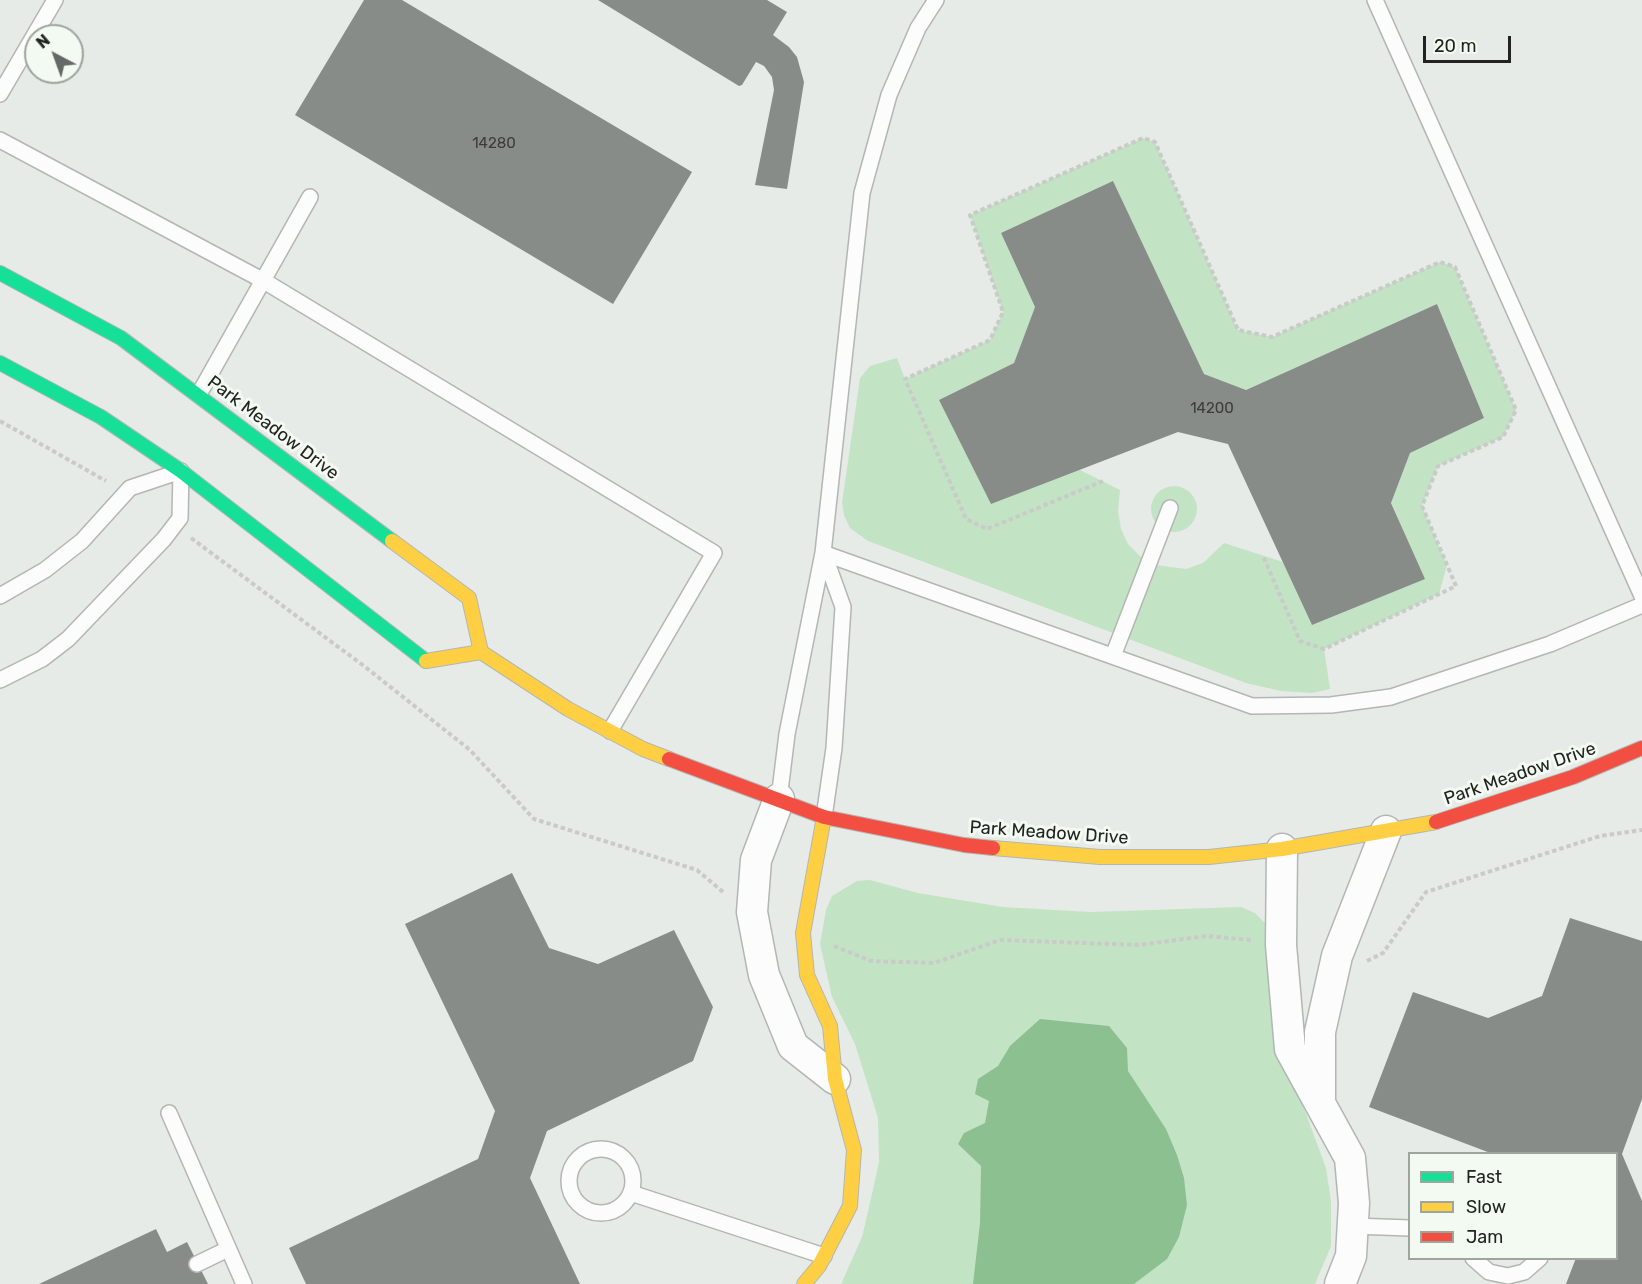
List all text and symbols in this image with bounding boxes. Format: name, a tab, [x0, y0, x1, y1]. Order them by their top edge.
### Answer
north arrow	[24, 24, 84, 84]
scale bar	[1426, 24, 1514, 62]
text: N	[33, 31, 54, 52]
text: 20 m	[1434, 35, 1476, 57]
house number: 14280	[472, 135, 516, 153]
street label: Park Meadow Drive	[203, 371, 343, 485]
house number: 14200	[1190, 400, 1234, 418]
street label: Park Meadow Drive	[1441, 738, 1599, 810]
street label: Park Meadow Drive	[969, 817, 1129, 849]
legend	[1408, 1152, 1618, 1260]
text: Fast	[1466, 1166, 1502, 1188]
text: Slow	[1466, 1196, 1506, 1218]
text: Jam	[1466, 1226, 1503, 1248]

